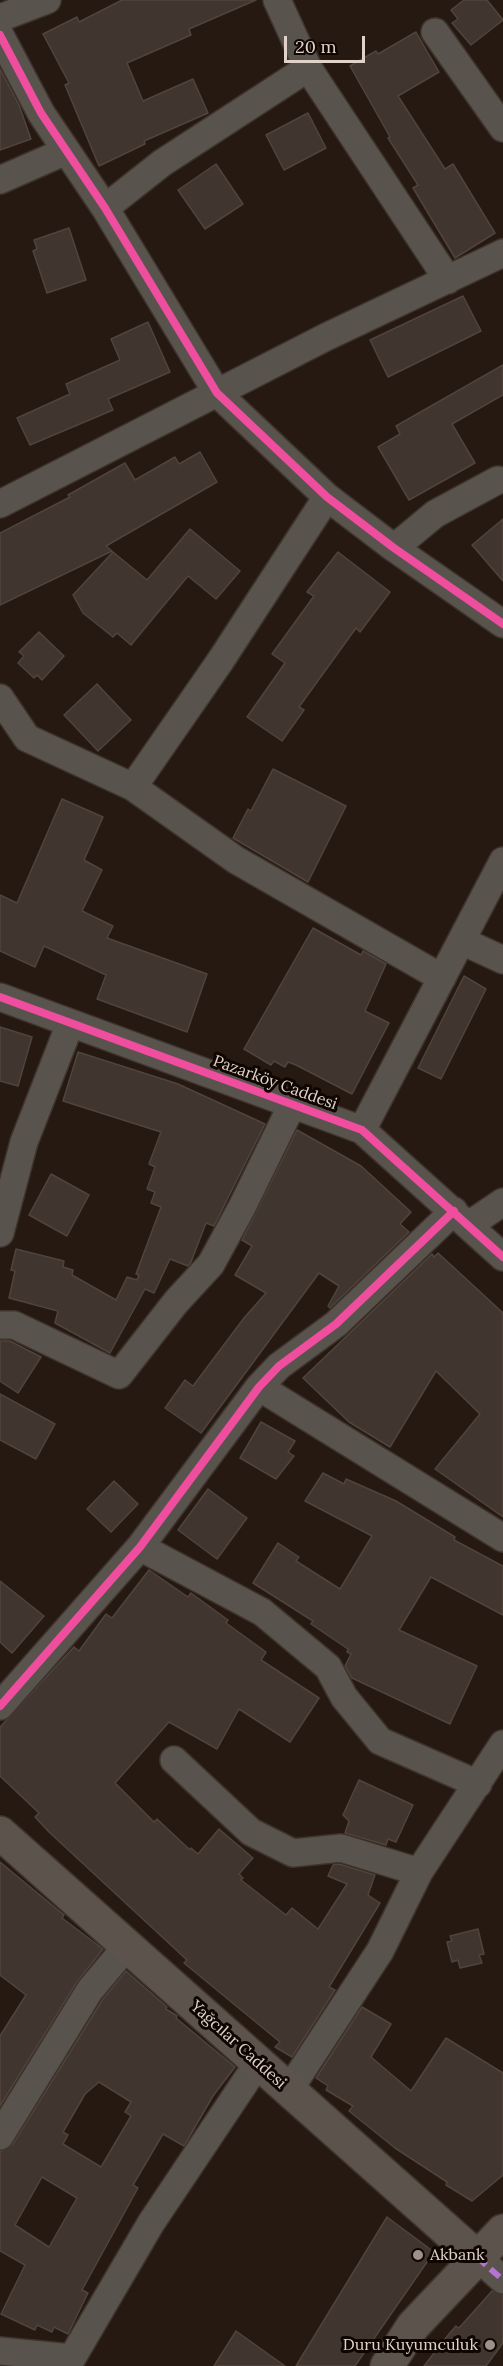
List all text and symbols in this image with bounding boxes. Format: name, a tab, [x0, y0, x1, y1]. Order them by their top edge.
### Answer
scale bar	[287, 24, 368, 62]
text: 20 m	[295, 35, 337, 58]
street label: Pazarköy Caddesi	[210, 1052, 340, 1114]
street label: Yağcılar Caddesi	[186, 1997, 290, 2093]
place label: Akbank	[430, 2245, 484, 2265]
marker: Akbank	[411, 2248, 425, 2262]
place label: Duru Kuyumculuk	[343, 2335, 478, 2355]
marker: Duru Kuyumculuk	[483, 2338, 497, 2352]

